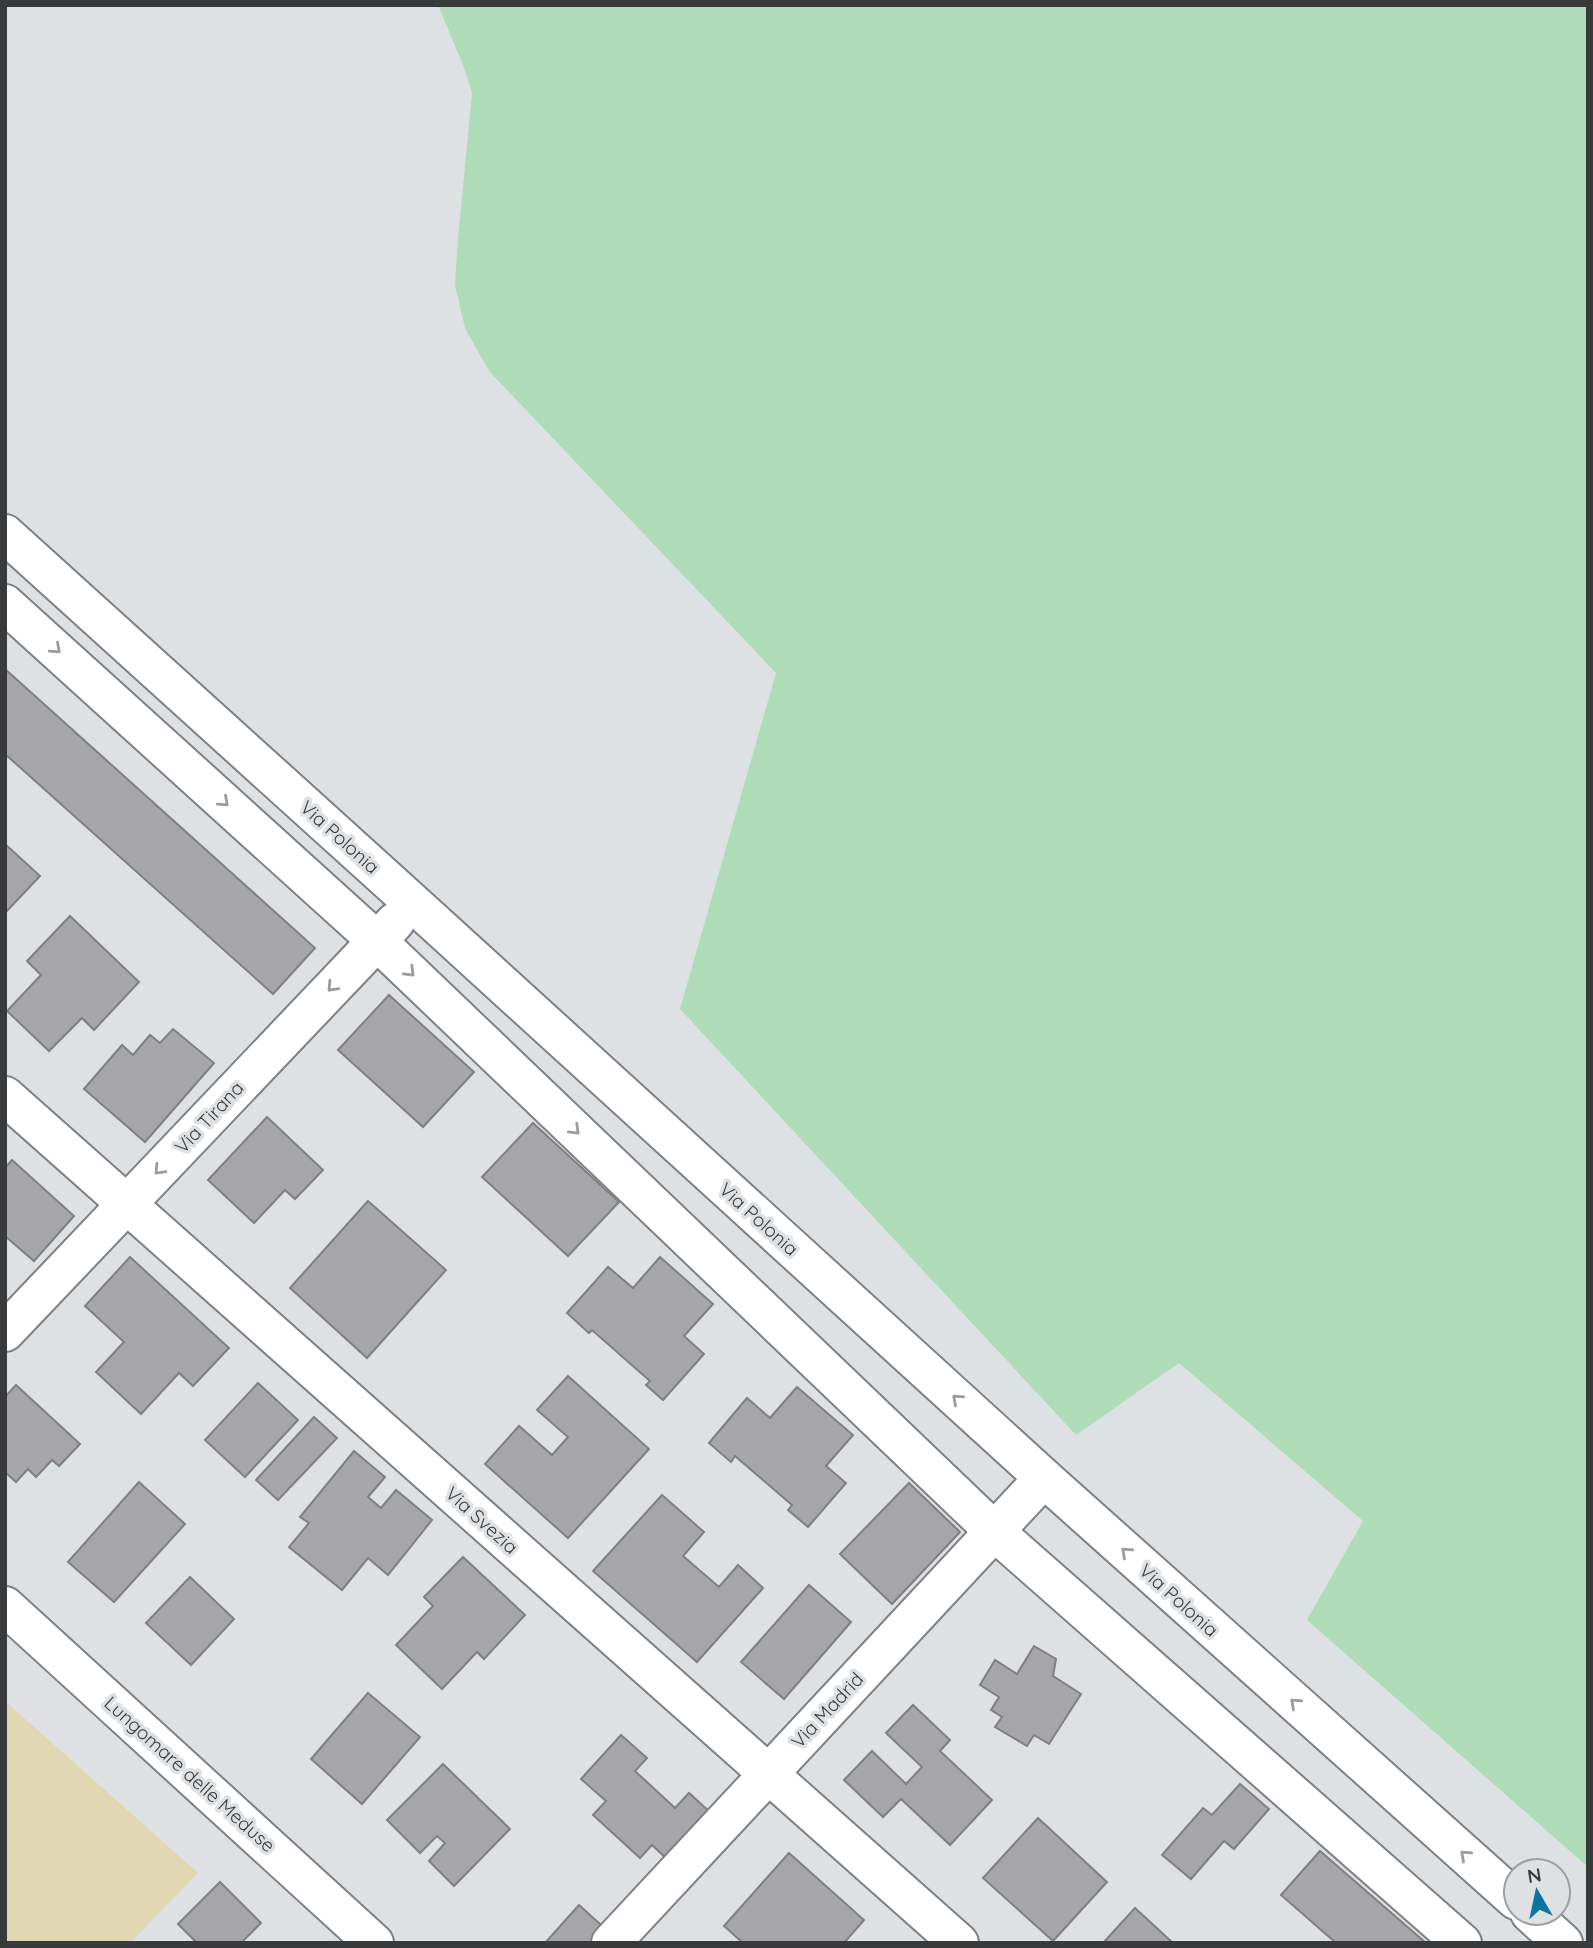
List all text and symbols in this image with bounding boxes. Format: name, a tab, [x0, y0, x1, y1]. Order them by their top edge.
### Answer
one-way arrow	[48, 641, 61, 654]
one-way arrow	[216, 794, 229, 806]
street label: Via Polonia	[295, 795, 385, 879]
one-way arrow	[402, 964, 415, 977]
one-way arrow	[327, 979, 340, 992]
street label: Via Tirana	[170, 1076, 248, 1158]
one-way arrow	[566, 1121, 579, 1134]
one-way arrow	[154, 1162, 167, 1175]
street label: Via Polonia	[714, 1177, 804, 1261]
one-way arrow	[952, 1395, 965, 1407]
street label: Via Svezia	[441, 1481, 523, 1559]
one-way arrow	[1121, 1548, 1134, 1560]
street label: Via Polonia	[1134, 1558, 1224, 1642]
street label: Via Madrid	[786, 1667, 868, 1753]
street label: Lungomare delle Meduse	[99, 1691, 281, 1857]
one-way arrow	[1291, 1699, 1304, 1711]
one-way arrow	[1460, 1851, 1473, 1863]
north arrow	[1502, 1857, 1572, 1927]
text: N	[1526, 1862, 1543, 1888]

